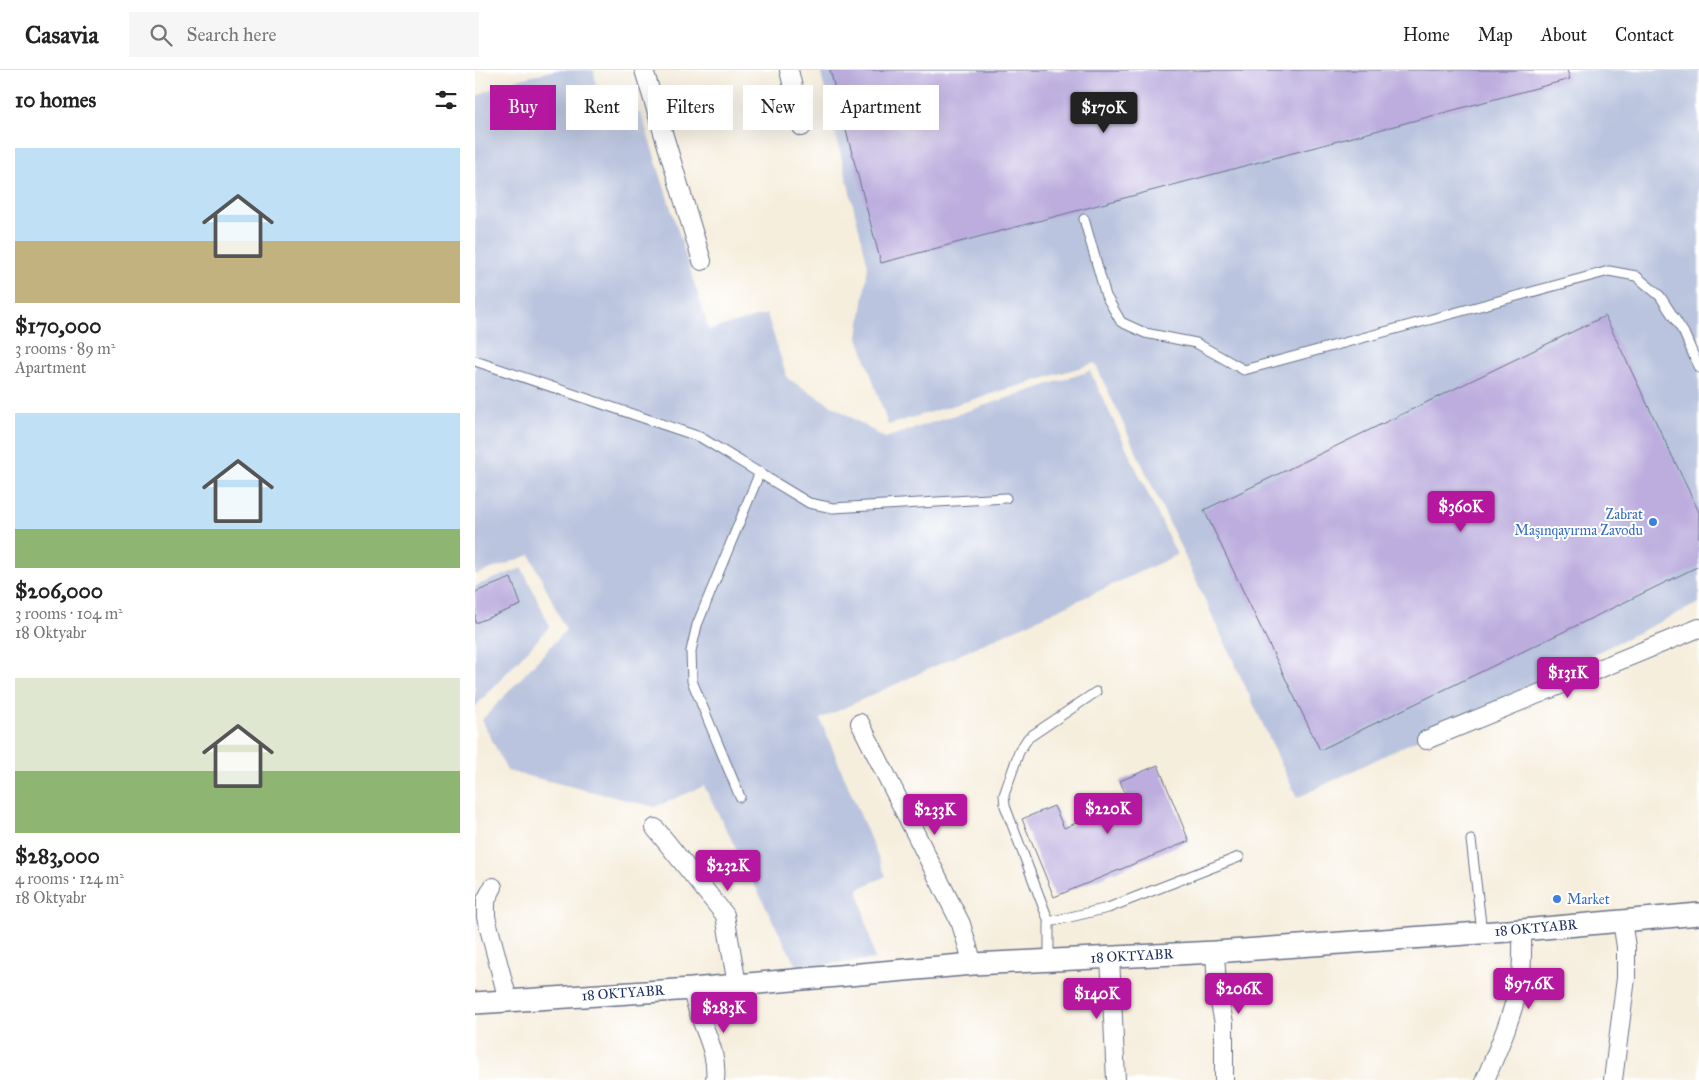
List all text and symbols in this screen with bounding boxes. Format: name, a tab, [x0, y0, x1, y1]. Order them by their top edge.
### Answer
search box	[129, 12, 479, 57]
text: Casavia	[25, 20, 99, 50]
icon: search	[147, 21, 175, 49]
text: Search here	[187, 23, 276, 46]
text: Home	[1403, 24, 1450, 46]
text: Map	[1478, 24, 1513, 46]
text: About	[1541, 24, 1587, 46]
text: Contact	[1615, 24, 1674, 46]
chip: Buy	[490, 85, 556, 130]
chip: Rent	[566, 85, 638, 130]
chip: Filters	[648, 85, 733, 130]
chip: New	[743, 85, 813, 130]
chip: Apartment	[823, 85, 939, 130]
icon: filters	[432, 86, 460, 114]
text: 10 homes	[15, 87, 96, 113]
pin: $170K	[1069, 92, 1139, 134]
text: $170K	[1081, 98, 1127, 117]
icon: home	[193, 181, 283, 271]
text: $170,000	[15, 313, 101, 339]
text: 3 rooms · 89 m²	[15, 339, 115, 358]
text: Apartment	[15, 358, 87, 377]
icon: home	[193, 446, 283, 536]
pin: $360K	[1426, 490, 1496, 533]
text: $360K	[1439, 497, 1483, 516]
place label: Zabrat Maşınqayırma Zavodu	[1515, 506, 1644, 540]
marker: Zabrat Maşınqayırma Zavodu	[1647, 516, 1659, 528]
text: $206,000	[15, 578, 103, 604]
text: 3 rooms · 104 m²	[15, 604, 123, 623]
text: 18 Oktyabr	[15, 623, 86, 642]
pin: $131K	[1533, 656, 1603, 699]
text: $131K	[1548, 663, 1588, 682]
icon: home	[193, 711, 283, 801]
pin: $220K	[1073, 792, 1143, 835]
pin: $233K	[900, 794, 970, 836]
text: $220K	[1085, 799, 1131, 818]
text: $233K	[914, 800, 956, 819]
text: $283,000	[15, 843, 100, 869]
pin: $232K	[693, 850, 763, 892]
text: $232K	[706, 856, 750, 875]
text: 4 rooms · 124 m²	[15, 869, 124, 888]
text: 18 Oktyabr	[15, 888, 86, 907]
place label: Market	[1567, 891, 1610, 908]
marker: Market	[1551, 893, 1563, 905]
street label: 18 OKTYABR	[1494, 916, 1579, 940]
street label: 18 OKTYABR	[1090, 945, 1175, 967]
pin: $97.6K	[1488, 968, 1570, 1010]
pin: $206K	[1204, 972, 1274, 1015]
text: $97.6K	[1504, 974, 1554, 993]
pin: $140K	[1062, 978, 1132, 1020]
text: $206K	[1216, 979, 1262, 998]
street label: 18 OKTYABR	[581, 982, 666, 1004]
text: $140K	[1074, 984, 1120, 1003]
pin: $283K	[689, 992, 759, 1034]
text: $283K	[702, 998, 746, 1017]

